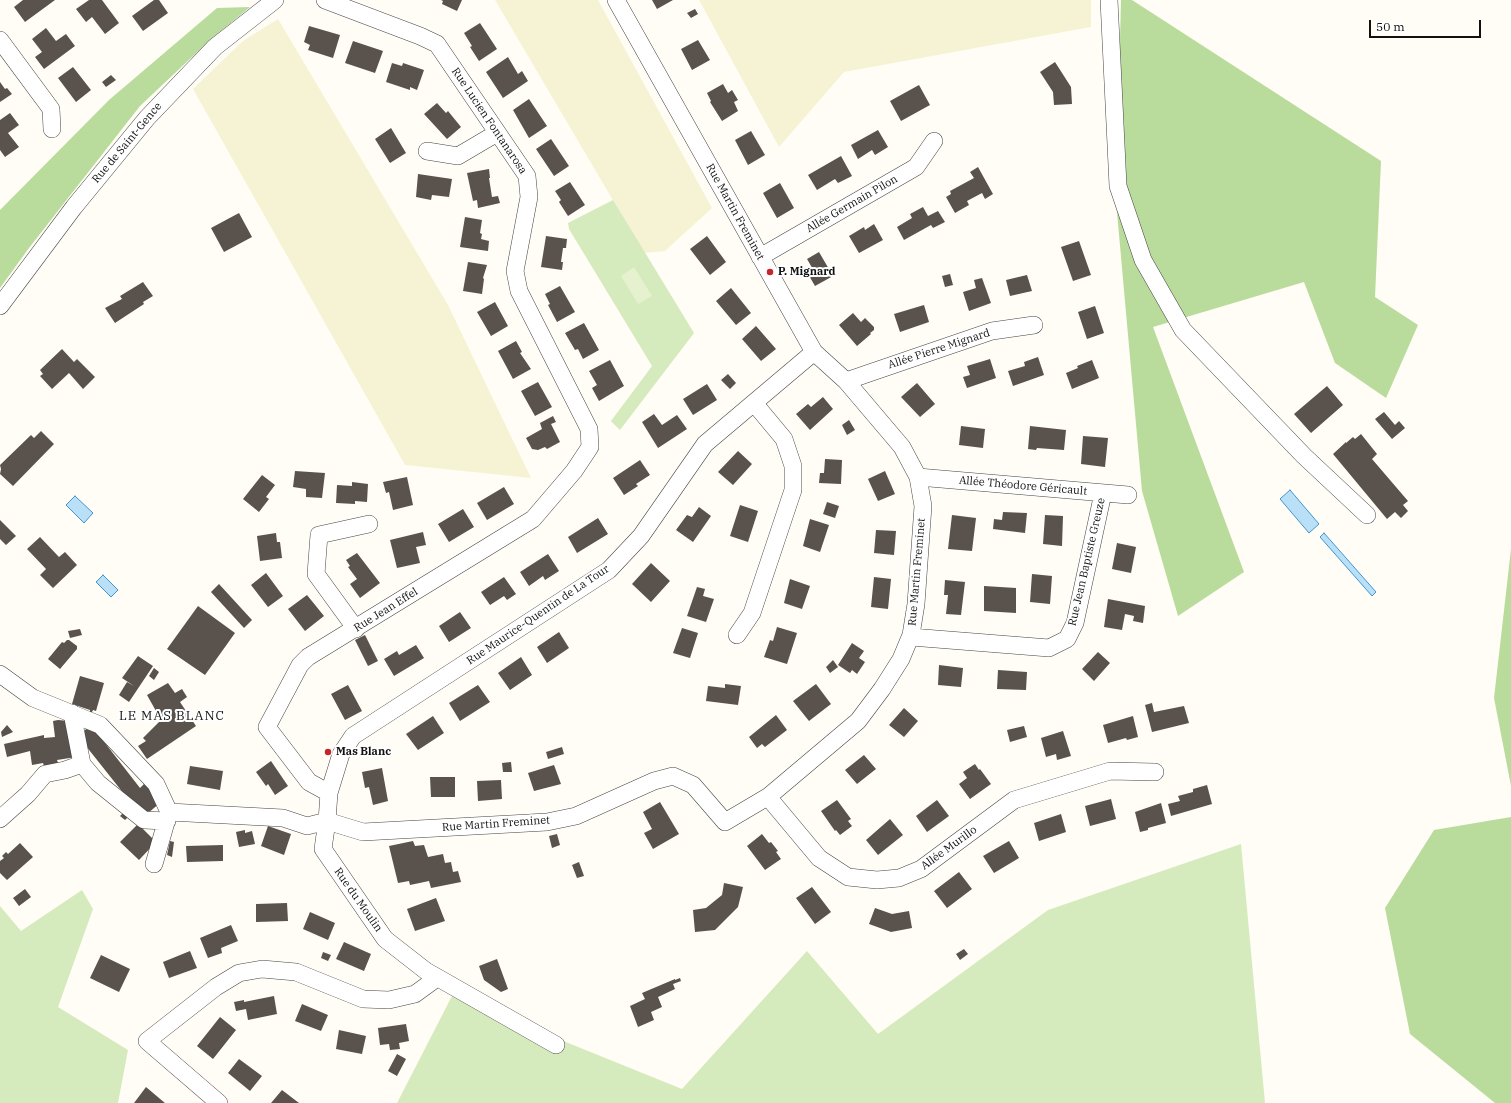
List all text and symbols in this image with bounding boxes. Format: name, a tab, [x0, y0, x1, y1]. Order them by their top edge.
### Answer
scale bar	[1371, 12, 1483, 38]
text: 50 m	[1376, 19, 1405, 34]
street label: Rue Lucien Fontanarosa	[448, 65, 530, 177]
street label: Rue de Saint-Gence	[89, 100, 165, 186]
street label: Rue Martin Freminet	[703, 161, 767, 263]
street label: Allée Germain Pilon	[804, 172, 900, 236]
place label: P. Mignard	[778, 265, 836, 279]
marker: P. Mignard	[765, 267, 775, 277]
street label: Allée Pierre Mignard	[886, 326, 992, 372]
street label: Allée Théodore Géricault	[958, 474, 1088, 498]
street label: Rue Jean Baptiste Greuze	[1066, 497, 1108, 627]
street label: Rue Martin Freminet	[906, 518, 928, 626]
street label: Rue Maurice-Quentin de La Tour	[464, 562, 612, 668]
street label: Rue Jean Effel	[352, 585, 420, 635]
district label: LE MAS BLANC	[119, 708, 225, 724]
place label: Mas Blanc	[336, 745, 391, 759]
marker: Mas Blanc	[323, 747, 333, 757]
street label: Rue Martin Freminet	[442, 814, 550, 834]
street label: Allée Murillo	[918, 823, 980, 873]
street label: Rue du Moulin	[331, 865, 385, 935]

